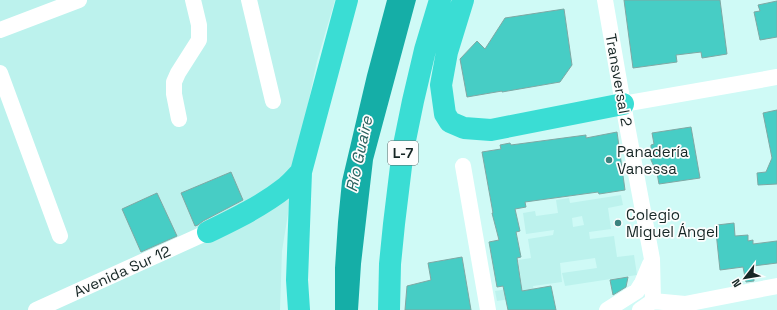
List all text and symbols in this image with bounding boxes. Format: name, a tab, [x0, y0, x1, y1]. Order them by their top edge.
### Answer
street label: Transversal 2	[602, 32, 636, 128]
water label: Río Guaire	[341, 114, 377, 194]
road number: L-7	[388, 141, 418, 165]
place label: Panadería Vanessa	[617, 142, 689, 178]
marker: Panadería Vanessa	[604, 155, 614, 165]
place label: Colegio Miguel Ángel	[626, 205, 719, 241]
marker: Colegio Miguel Ángel	[613, 218, 623, 228]
street label: Avenida Sur 12	[71, 241, 173, 301]
north arrow	[725, 258, 765, 298]
text: N	[729, 276, 744, 290]

